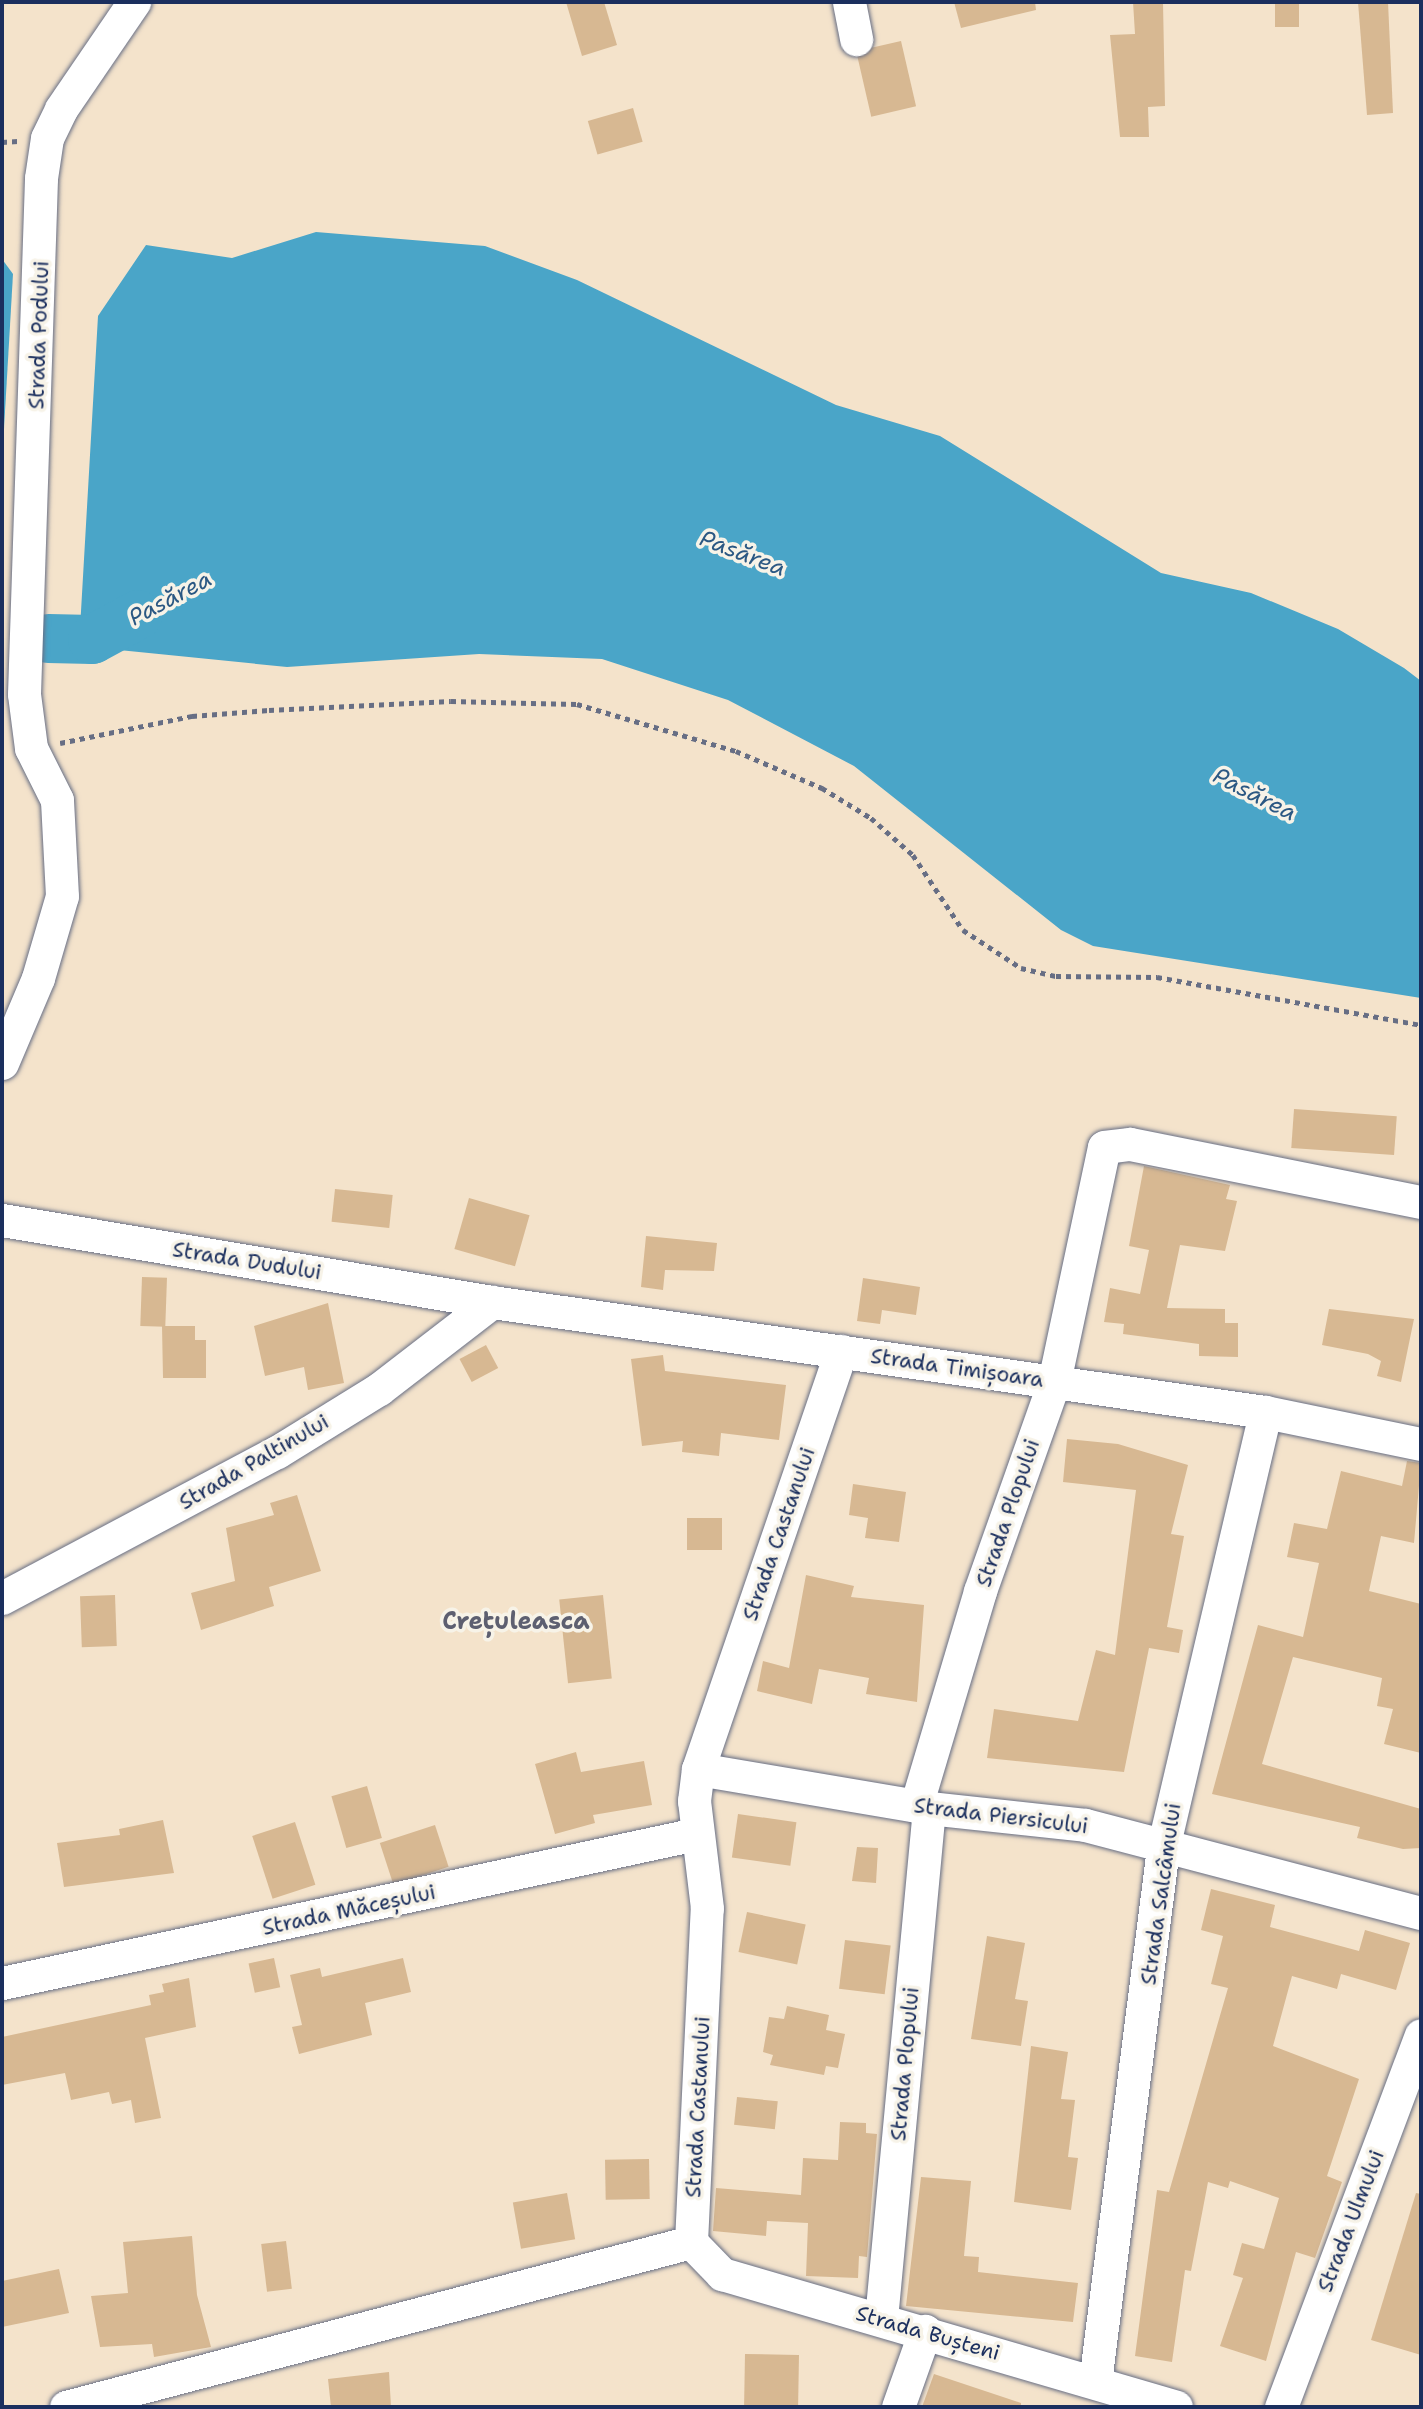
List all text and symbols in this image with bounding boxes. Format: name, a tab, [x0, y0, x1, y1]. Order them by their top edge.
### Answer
street label: Strada Podului	[24, 260, 54, 410]
water label: Pasărea	[696, 524, 790, 582]
water label: Pasărea	[124, 565, 216, 631]
water label: Pasărea	[1209, 761, 1301, 827]
street label: Strada Dudului	[171, 1237, 323, 1285]
street label: Strada Timișoara	[869, 1343, 1045, 1393]
street label: Strada Paltinului	[175, 1409, 333, 1515]
street label: Strada Plopului	[971, 1436, 1045, 1590]
street label: Strada Castanului	[738, 1444, 820, 1624]
district label: Crețuleasca	[442, 1608, 590, 1636]
street label: Strada Piersicului	[912, 1793, 1090, 1839]
street label: Strada Salcâmului	[1136, 1801, 1186, 1987]
street label: Strada Măceșului	[260, 1879, 438, 1941]
street label: Strada Plopului	[886, 1986, 924, 2142]
street label: Strada Castanului	[681, 2016, 715, 2198]
street label: Strada Ulmului	[1312, 2147, 1390, 2295]
street label: Strada Bușteni	[853, 2300, 1003, 2366]

